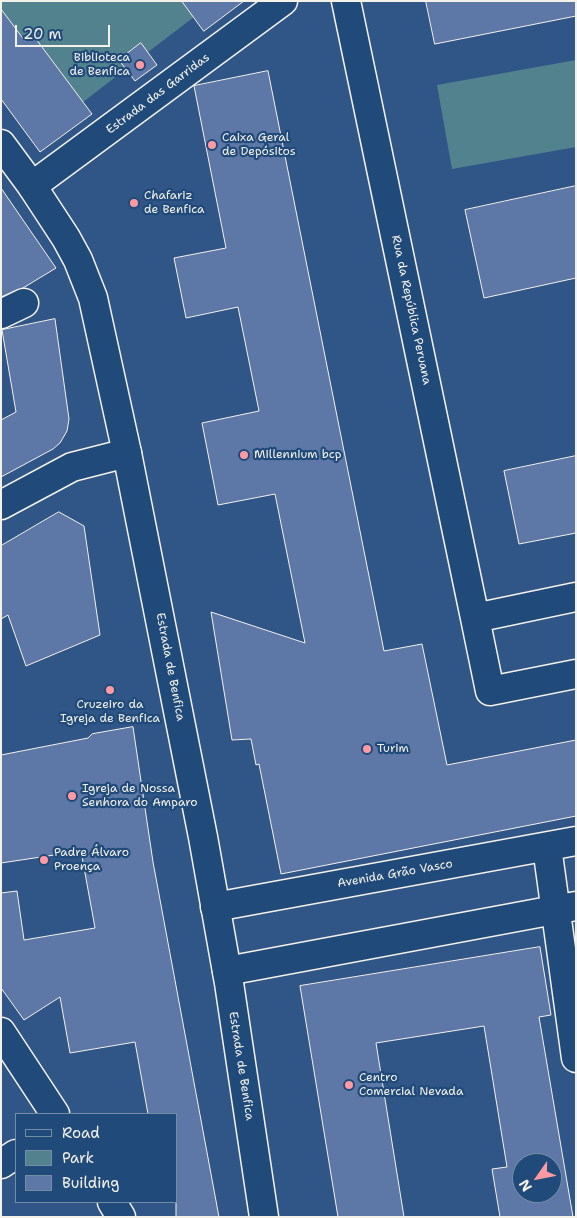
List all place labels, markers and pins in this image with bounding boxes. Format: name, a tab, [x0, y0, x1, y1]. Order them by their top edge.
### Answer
place label: Biblioteca de Benfica	[69, 51, 130, 79]
marker: Biblioteca de Benfica	[134, 59, 146, 71]
place label: Caixa Geral de Depósitos	[222, 131, 296, 159]
marker: Caixa Geral de Depósitos	[206, 139, 218, 151]
place label: Chafariz de Benfica	[144, 189, 205, 217]
marker: Chafariz de Benfica	[128, 197, 140, 209]
place label: Millennium bcp	[254, 448, 341, 462]
marker: Millennium bcp	[238, 449, 250, 461]
marker: Cruzeiro da Igreja de Benfica	[104, 684, 116, 696]
place label: Cruzeiro da Igreja de Benfica	[60, 698, 160, 726]
place label: Turim	[377, 742, 409, 756]
marker: Turim	[361, 743, 373, 755]
place label: Igreja de Nossa Senhora do Amparo	[82, 782, 197, 810]
marker: Igreja de Nossa Senhora do Amparo	[66, 790, 78, 802]
place label: Padre Álvaro Proença	[54, 846, 129, 874]
marker: Padre Álvaro Proença	[38, 854, 50, 866]
place label: Centro Comercial Nevada	[359, 1071, 463, 1099]
marker: Centro Comercial Nevada	[343, 1079, 355, 1091]

